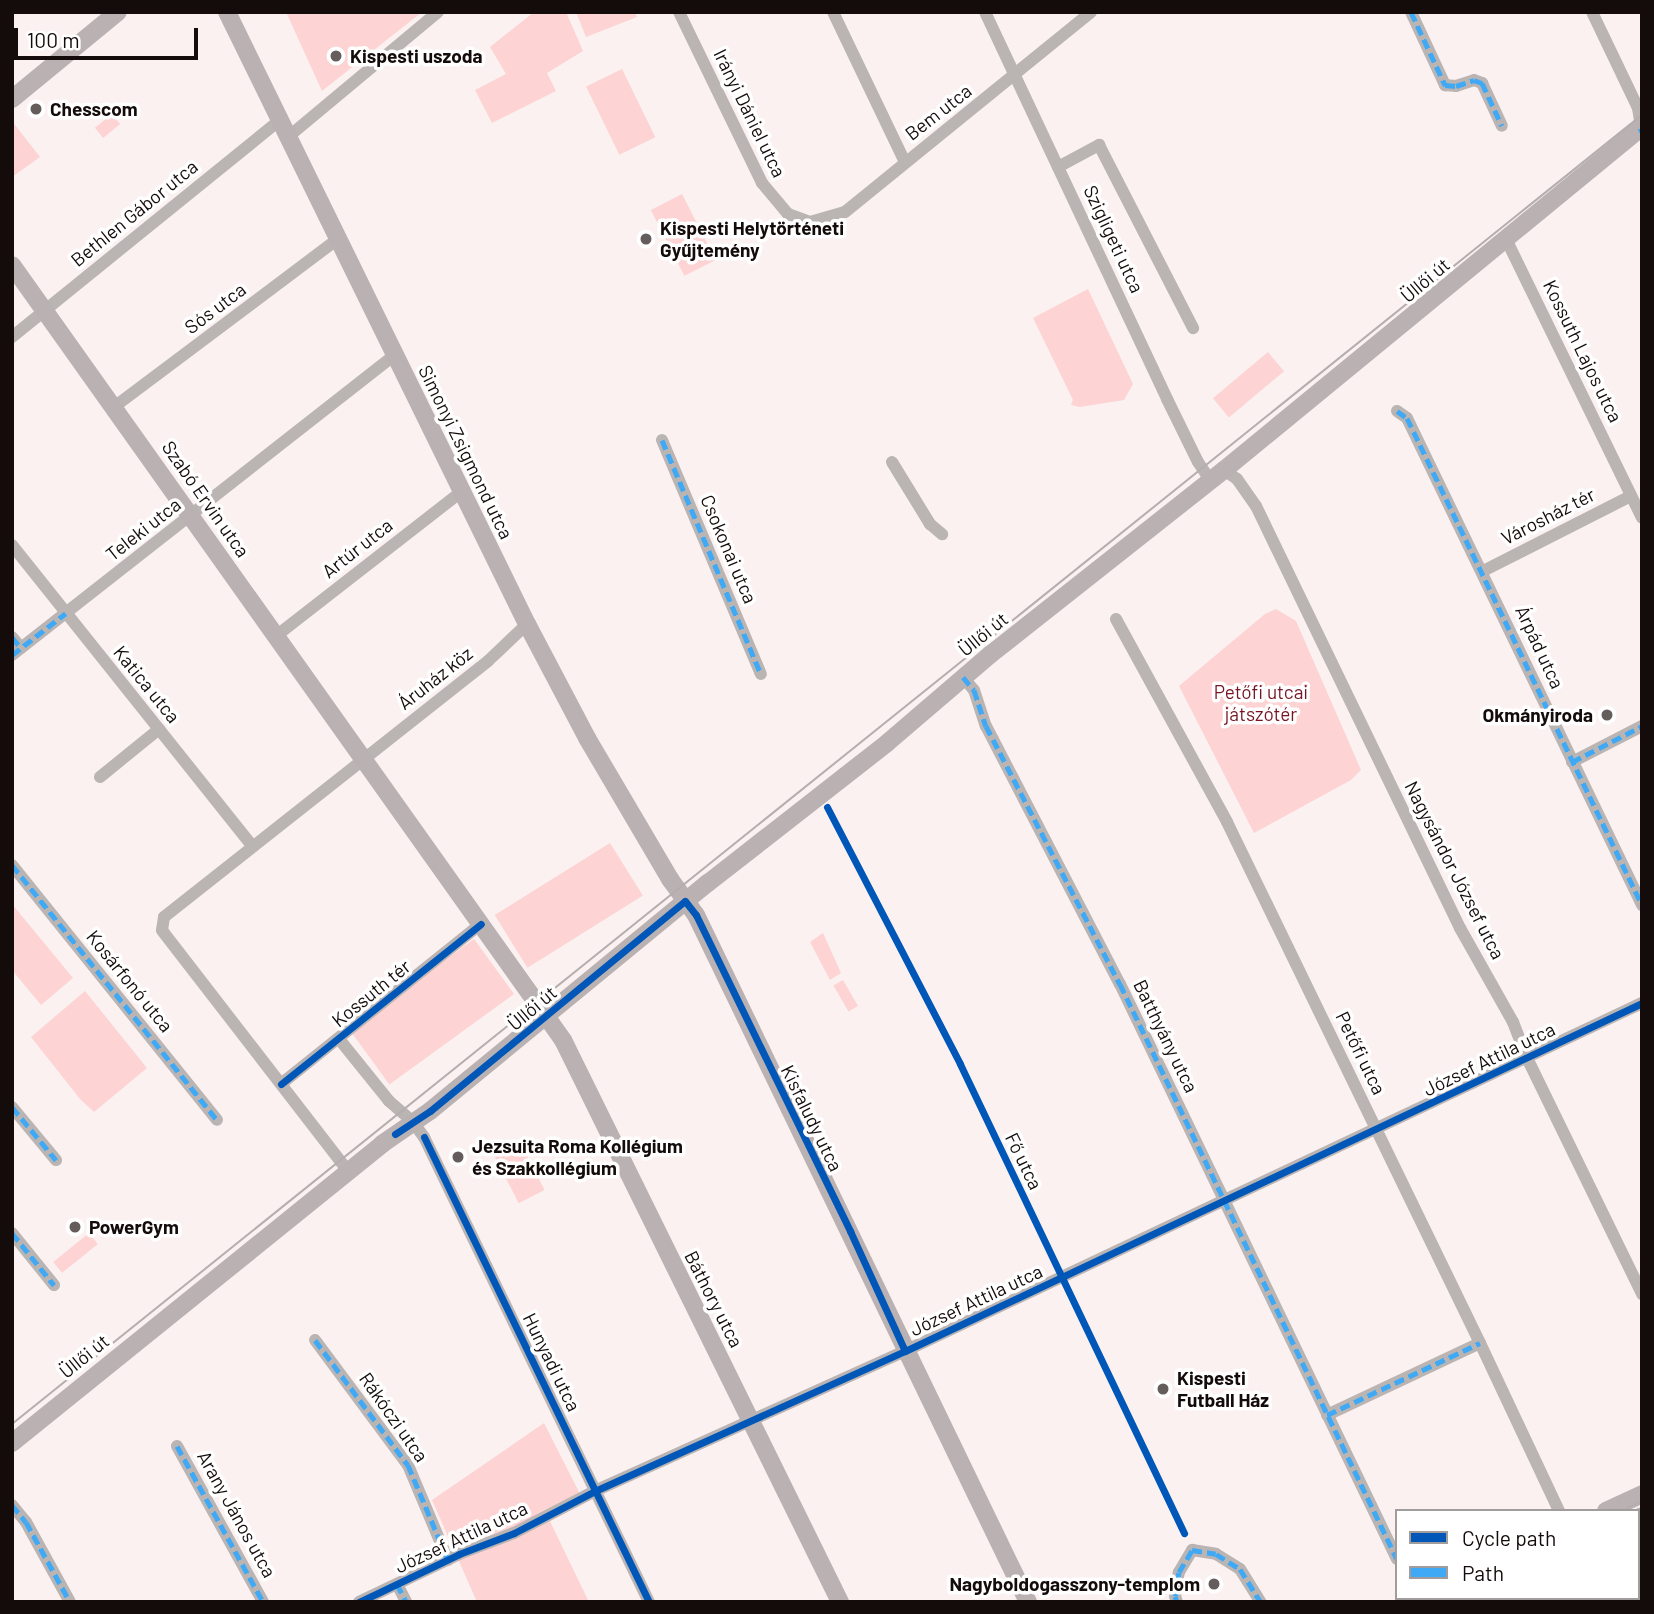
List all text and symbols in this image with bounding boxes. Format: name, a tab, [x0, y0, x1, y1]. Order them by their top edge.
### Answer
scale bar	[18, 14, 201, 58]
text: 100 m	[27, 27, 80, 52]
place label: Kispesti uszoda	[350, 45, 483, 67]
street label: Irányi Dániel utca	[709, 45, 791, 181]
marker: Kispesti uszoda	[328, 48, 344, 64]
street label: Bem utca	[900, 79, 976, 145]
place label: Chesscom	[50, 98, 138, 120]
marker: Chesscom	[28, 101, 44, 117]
street label: Bethlen Gábor utca	[66, 155, 202, 271]
street label: Szigligeti utca	[1079, 182, 1149, 296]
place label: Kispesti Helytörténeti Gyűjtemény	[660, 217, 844, 261]
marker: Kispesti Helytörténeti Gyűjtemény	[638, 231, 654, 247]
street label: Üllői út	[1396, 253, 1454, 307]
street label: Kossuth Lajos utca	[1539, 276, 1627, 426]
street label: Sós utca	[180, 278, 250, 338]
street label: Simonyi Zsigmond utca	[414, 361, 518, 543]
street label: Szabó Ervin utca	[157, 436, 255, 562]
street label: Városház tér	[1497, 483, 1599, 549]
street label: Csokonai utca	[696, 491, 762, 607]
street label: Teleki utca	[101, 493, 185, 565]
street label: Artúr utca	[317, 513, 397, 583]
street label: Árpád utca	[1511, 602, 1569, 692]
street label: Üllői út	[954, 607, 1012, 661]
street label: Katica utca	[109, 641, 185, 727]
street label: Áruház köz	[393, 642, 477, 714]
park label: Petőfi utcai játszótér	[1214, 681, 1308, 725]
place label: Okmányiroda	[1482, 704, 1593, 726]
marker: Okmányiroda	[1599, 707, 1615, 723]
street label: Nagysándor József utca	[1400, 777, 1510, 963]
street label: Kosárfonó utca	[82, 925, 178, 1037]
street label: Kossuth tér	[327, 954, 415, 1032]
street label: Batthyány utca	[1129, 976, 1203, 1096]
street label: Üllői út	[503, 981, 561, 1035]
street label: Petőfi utca	[1331, 1008, 1391, 1098]
street label: József Attila utca	[1419, 1017, 1559, 1101]
street label: Kisfaludy utca	[776, 1061, 848, 1175]
street label: Fő utca	[1001, 1129, 1047, 1193]
place label: Jezsuita Roma Kollégium és Szakkollégium	[472, 1135, 683, 1179]
marker: Jezsuita Roma Kollégium és Szakkollégium	[450, 1149, 466, 1165]
place label: PowerGym	[89, 1216, 179, 1238]
marker: PowerGym	[67, 1219, 83, 1235]
street label: Báthory utca	[680, 1247, 748, 1351]
street label: József Attila utca	[906, 1259, 1046, 1341]
street label: Hunyadi utca	[518, 1309, 586, 1415]
street label: Üllői út	[55, 1329, 113, 1383]
place label: Kispesti Futball Ház	[1177, 1367, 1269, 1411]
street label: Rákóczi utca	[355, 1368, 433, 1466]
marker: Kispesti Futball Ház	[1155, 1381, 1171, 1397]
street label: Arany János utca	[193, 1447, 281, 1581]
street label: József Attila utca	[391, 1496, 531, 1578]
legend	[1395, 1509, 1640, 1600]
text: Cycle path	[1462, 1525, 1556, 1550]
text: Path	[1462, 1560, 1504, 1585]
place label: Nagyboldogasszony-templom	[949, 1573, 1200, 1595]
marker: Nagyboldogasszony-templom	[1206, 1576, 1222, 1592]

